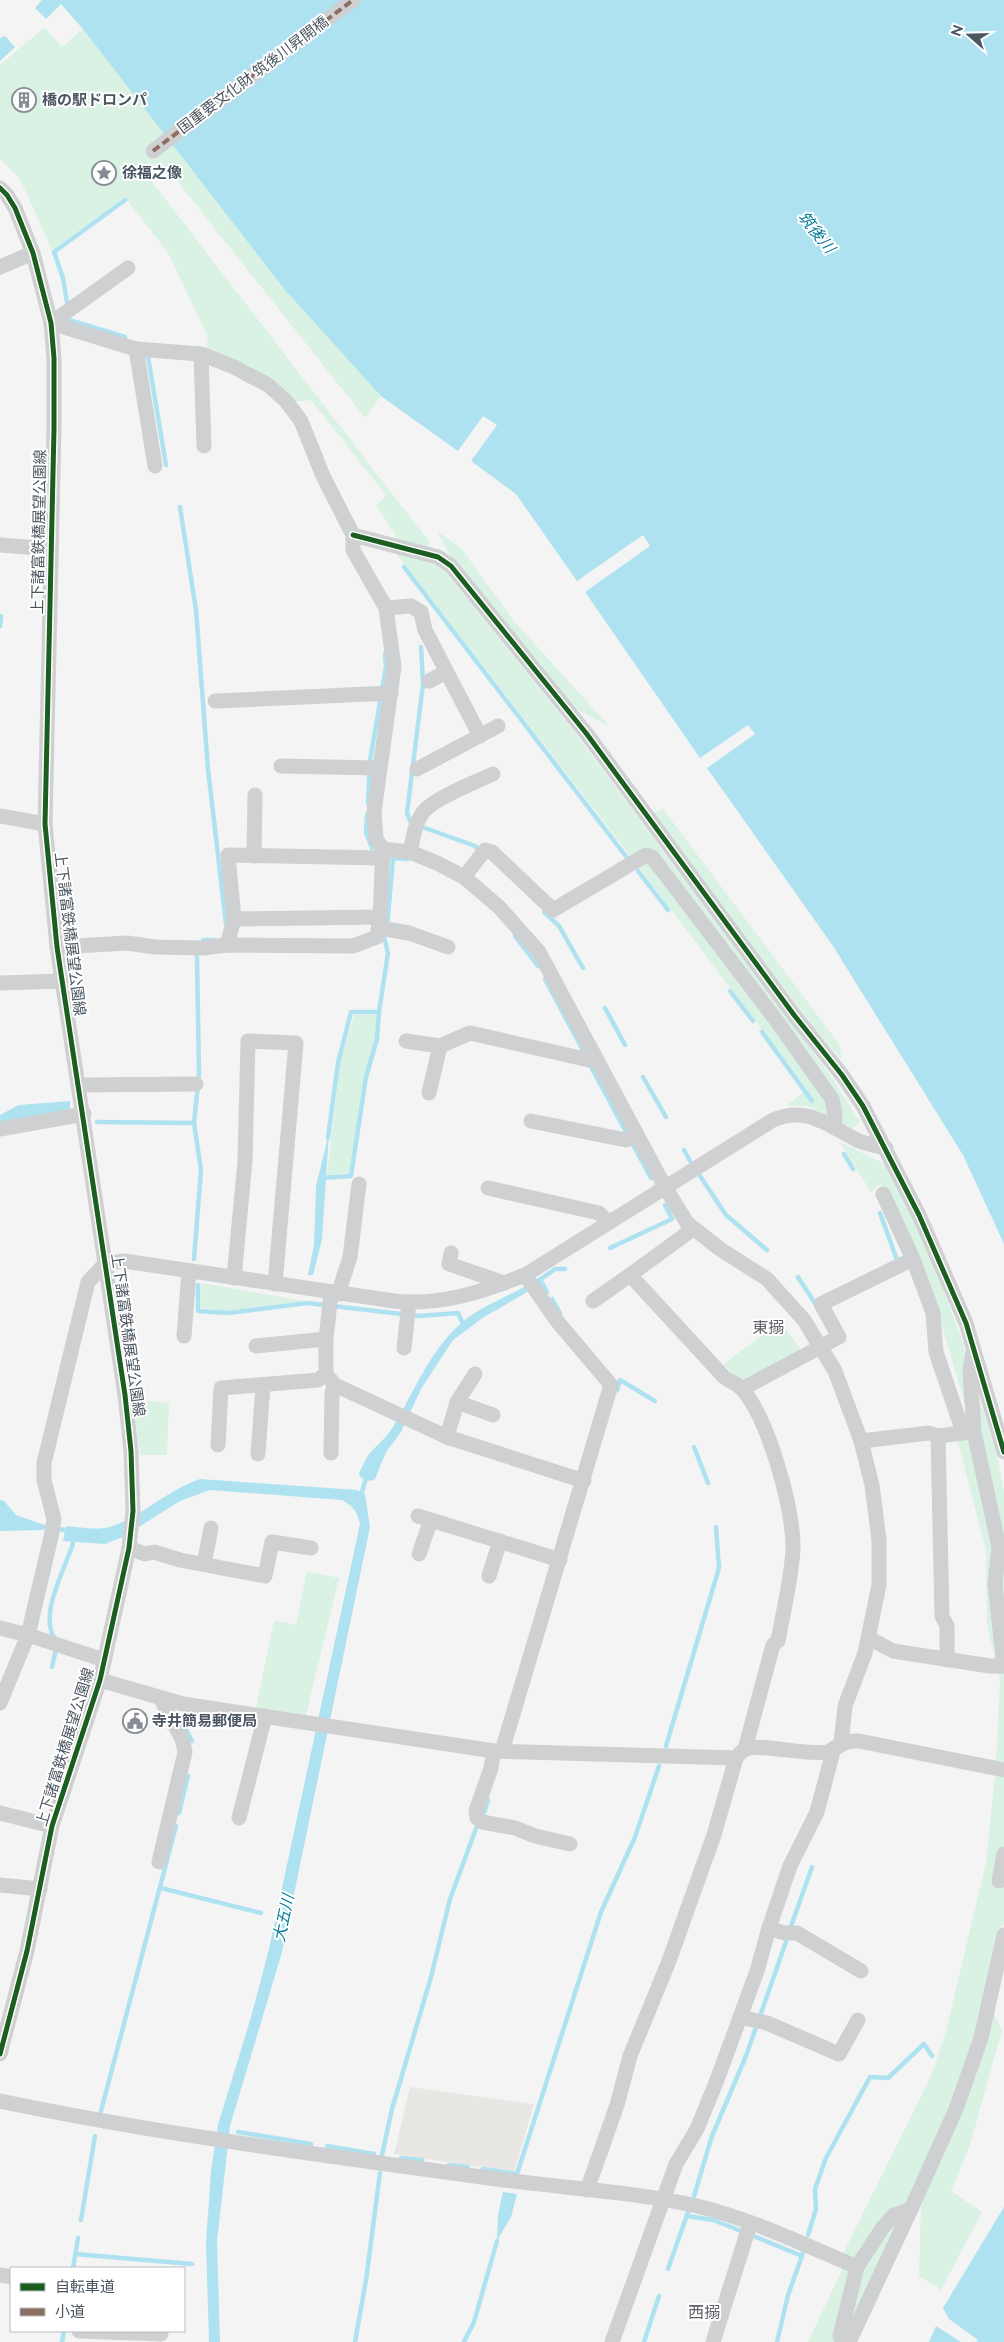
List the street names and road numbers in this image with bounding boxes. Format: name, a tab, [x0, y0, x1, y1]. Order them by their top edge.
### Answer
street label: 国重要文化財 筑後川昇開橋	[174, 12, 332, 138]
street label: 上下諸富鉄橋展望公園線	[29, 449, 49, 615]
street label: 上下諸富鉄橋展望公園線	[51, 851, 89, 1017]
street label: 上下諸富鉄橋展望公園線	[108, 1252, 148, 1418]
street label: 上下諸富鉄橋展望公園線	[32, 1665, 98, 1829]

